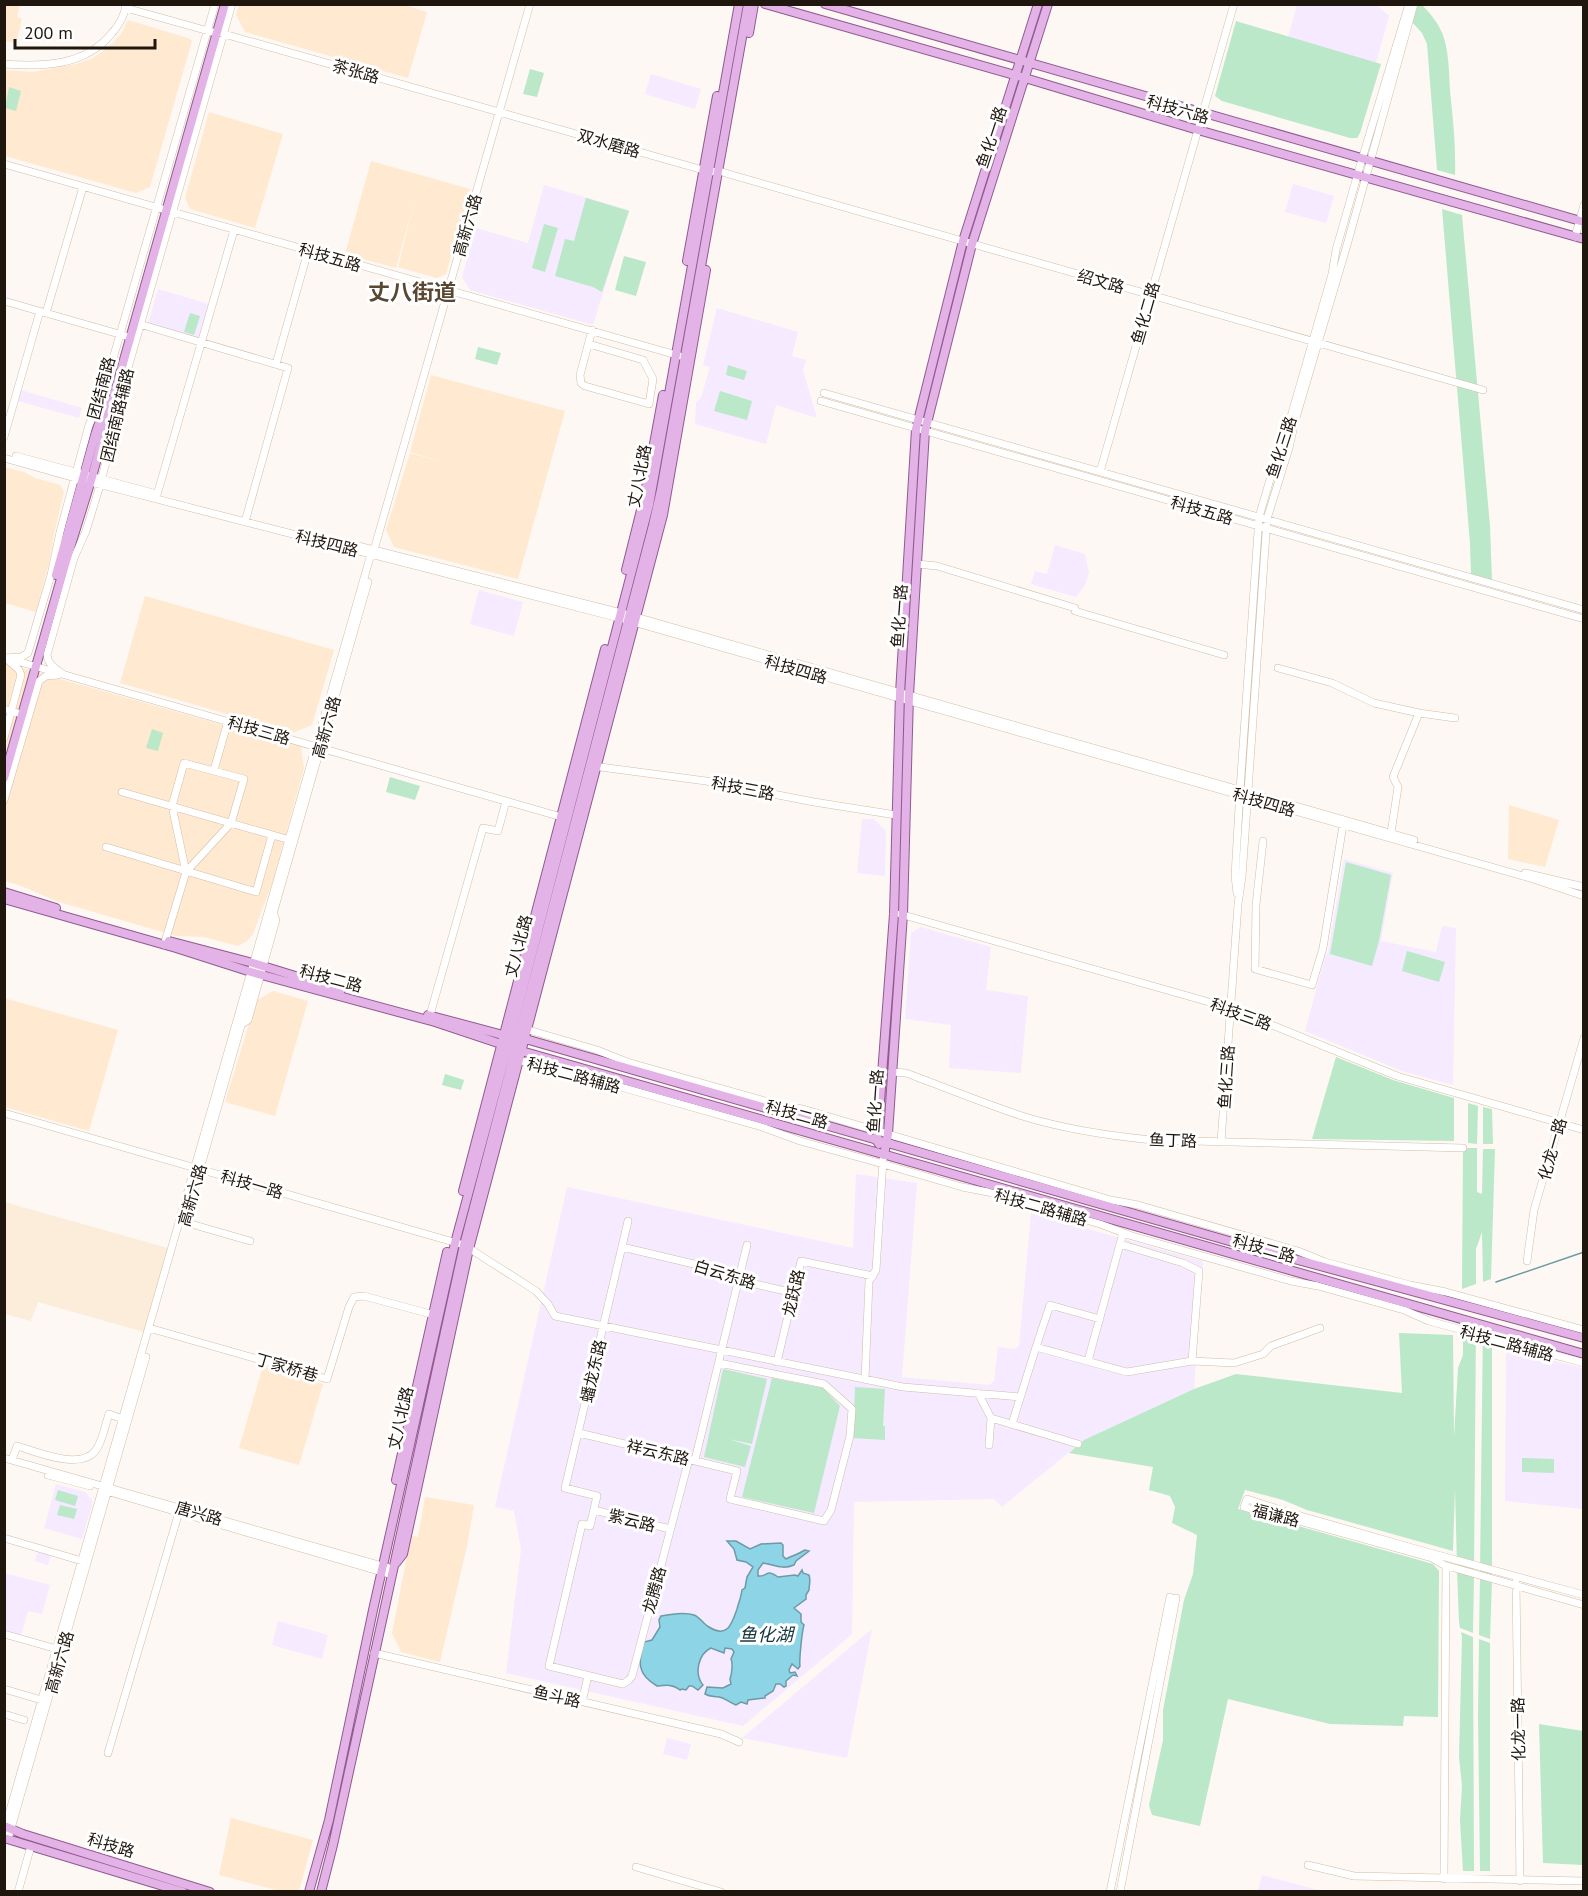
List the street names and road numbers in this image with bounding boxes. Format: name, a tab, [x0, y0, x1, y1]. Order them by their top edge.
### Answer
street label: 茶张路	[330, 55, 382, 87]
street label: 科技六路	[1144, 91, 1212, 127]
street label: 鱼化一路	[972, 103, 1010, 171]
street label: 双水磨路	[575, 125, 643, 161]
street label: 高新六路	[449, 191, 485, 259]
street label: 科技五路	[296, 239, 364, 275]
street label: 绍文路	[1075, 265, 1127, 297]
street label: 鱼化二路	[1127, 279, 1163, 347]
street label: 团结南路	[83, 354, 119, 422]
street label: 团结南路辅路	[96, 366, 138, 464]
street label: 鱼化三路	[1262, 413, 1300, 481]
street label: 丈八北路	[623, 443, 655, 509]
street label: 科技五路	[1168, 492, 1236, 528]
street label: 科技四路	[294, 526, 360, 560]
street label: 鱼化一路	[887, 583, 911, 649]
street label: 科技四路	[762, 651, 830, 687]
street label: 高新六路	[308, 693, 344, 761]
street label: 科技三路	[225, 712, 293, 748]
street label: 科技三路	[710, 772, 776, 804]
street label: 科技四路	[1230, 784, 1298, 820]
street label: 丈八北路	[500, 912, 536, 980]
street label: 科技二路	[297, 960, 365, 996]
street label: 科技三路	[1208, 994, 1274, 1034]
street label: 鱼化三路	[1214, 1044, 1238, 1110]
street label: 科技二路辅路	[525, 1053, 623, 1097]
street label: 鱼化一路	[863, 1068, 887, 1134]
street label: 科技二路	[763, 1096, 831, 1132]
street label: 化龙一路	[1534, 1115, 1570, 1183]
street label: 鱼丁路	[1149, 1129, 1197, 1151]
street label: 高新六路	[174, 1161, 210, 1229]
street label: 科技一路	[218, 1166, 286, 1202]
street label: 科技二路辅路	[992, 1184, 1090, 1230]
street label: 科技二路	[1230, 1230, 1298, 1266]
street label: 白云东路	[691, 1255, 759, 1293]
street label: 龙跃路	[778, 1267, 808, 1319]
street label: 科技二路辅路	[1458, 1321, 1556, 1365]
street label: 蟠龙东路	[576, 1338, 610, 1404]
street label: 丁家桥巷	[253, 1349, 321, 1385]
street label: 丈八北路	[383, 1385, 417, 1451]
street label: 祥云东路	[625, 1435, 691, 1469]
street label: 唐兴路	[173, 1497, 225, 1529]
street label: 福谦路	[1250, 1499, 1302, 1531]
street label: 紫云路	[606, 1504, 658, 1536]
street label: 龙腾路	[638, 1564, 670, 1616]
street label: 高新六路	[41, 1628, 77, 1696]
street label: 鱼斗路	[531, 1681, 583, 1711]
street label: 化龙一路	[1507, 1697, 1529, 1761]
street label: 科技路	[85, 1828, 137, 1862]

